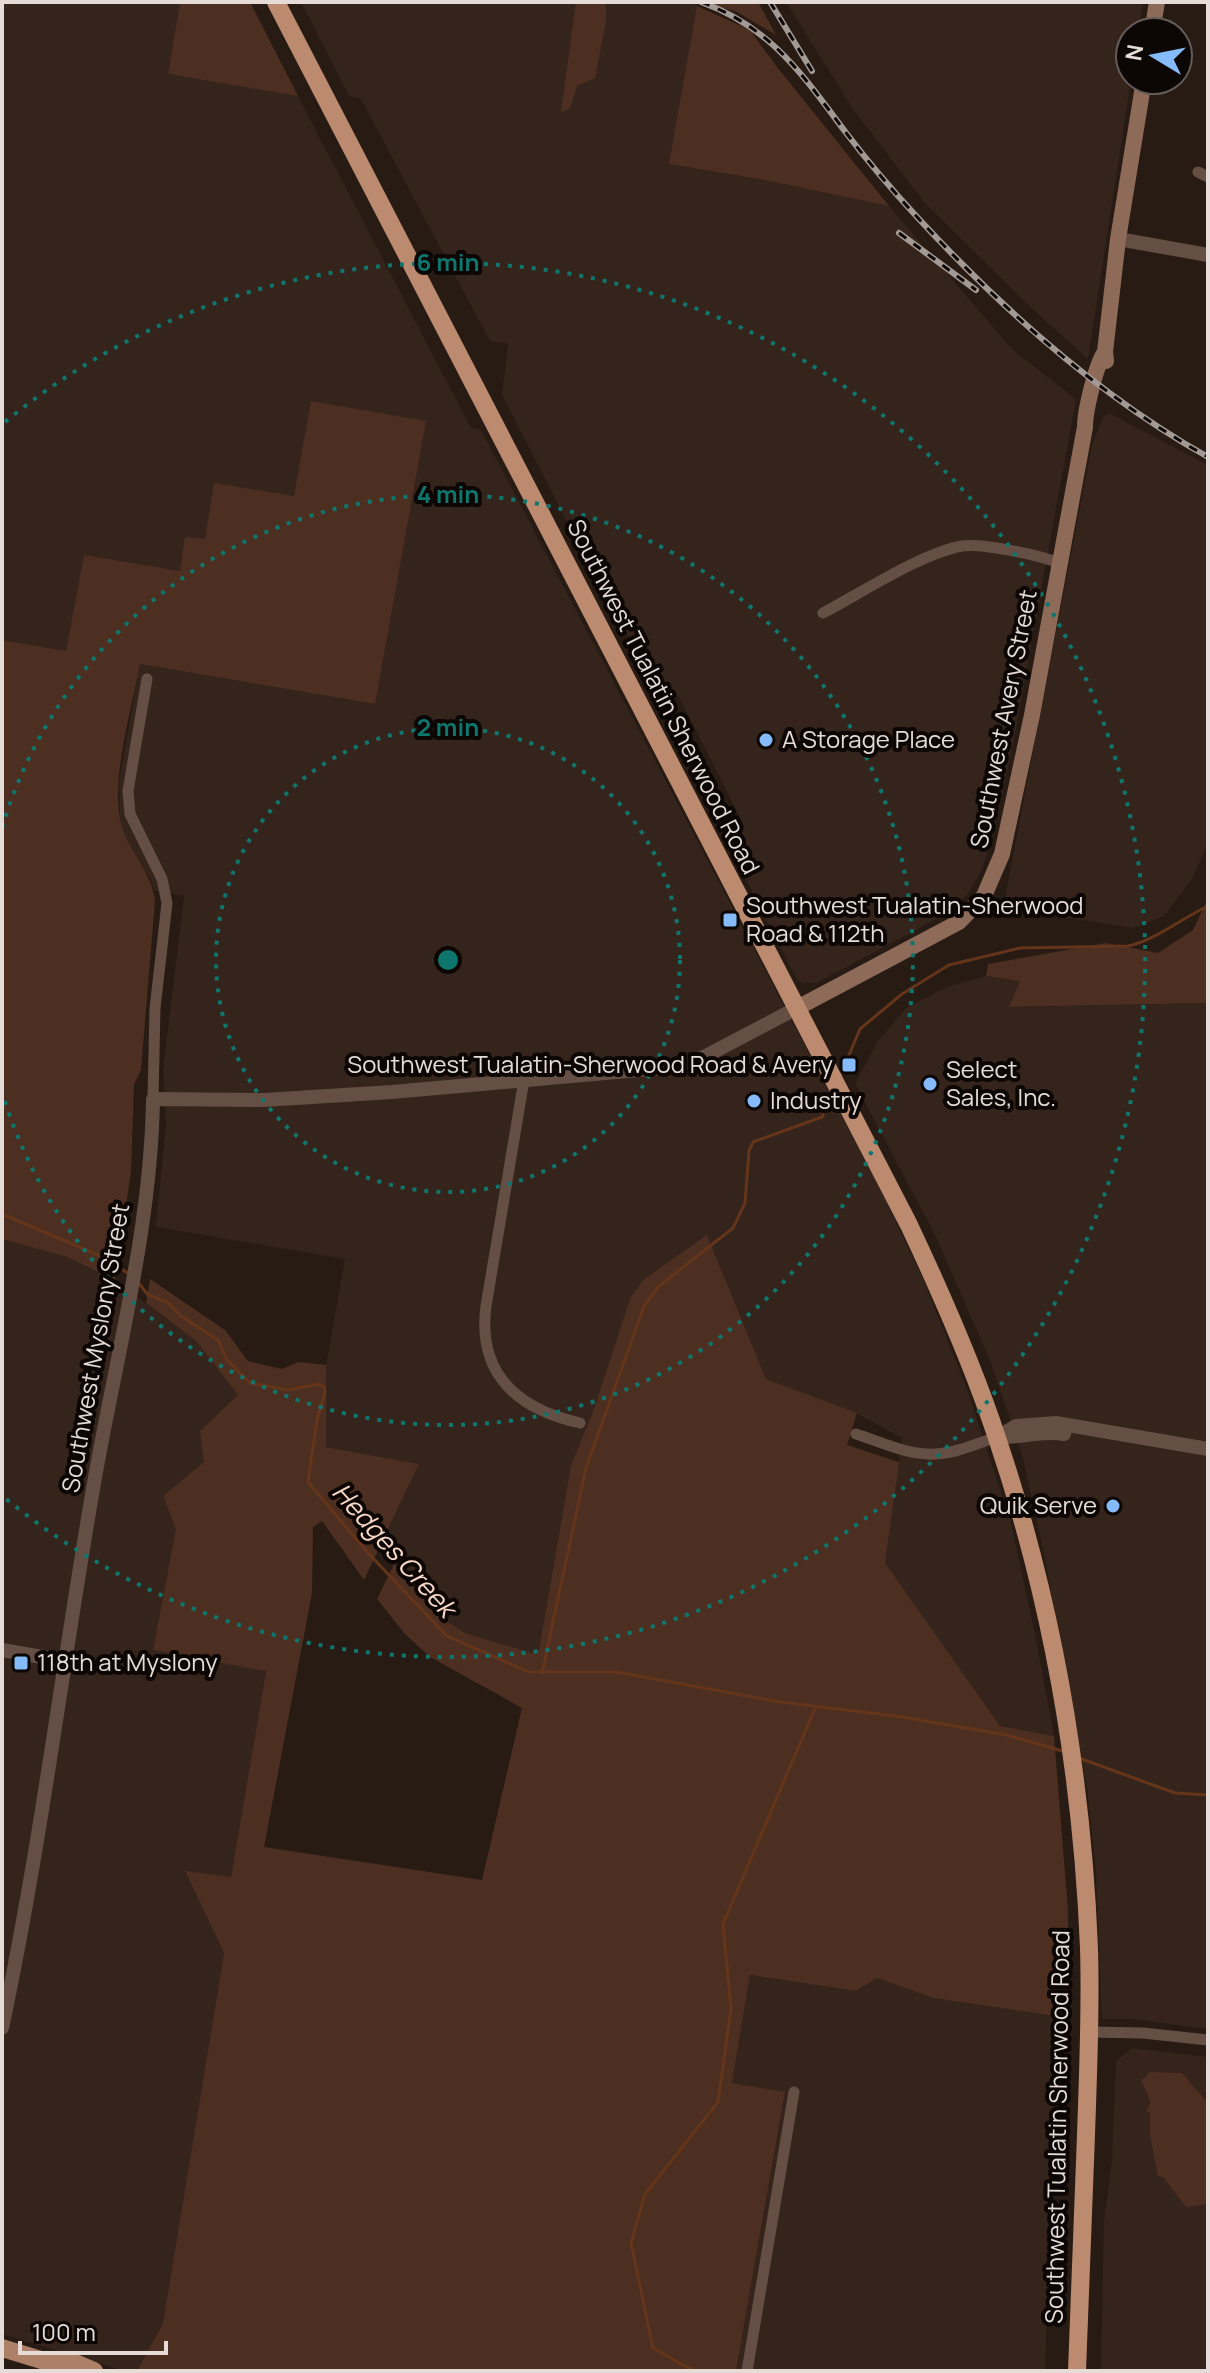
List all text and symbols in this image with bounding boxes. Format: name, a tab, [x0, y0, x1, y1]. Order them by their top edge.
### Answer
north arrow	[1114, 16, 1194, 96]
text: N	[1118, 42, 1150, 63]
text: 6 min	[416, 245, 480, 278]
text: 4 min	[417, 477, 479, 510]
street label: Southwest Tualatin Sherwood Road	[560, 513, 768, 879]
street label: Southwest Avery Street	[961, 587, 1044, 851]
text: 2 min	[417, 710, 479, 743]
place label: A Storage Place	[782, 722, 955, 755]
marker: A Storage Place	[757, 731, 775, 749]
place label: Southwest Tualatin-Sherwood Road & 112th	[746, 888, 1084, 949]
marker: Southwest Tualatin-Sherwood Road & 112th	[721, 911, 739, 929]
centre of rings	[434, 946, 462, 974]
place label: Southwest Tualatin-Sherwood Road & Avery	[347, 1047, 833, 1080]
place label: Select Sales, Inc.	[946, 1052, 1056, 1113]
marker: Southwest Tualatin-Sherwood Road & Avery	[840, 1056, 858, 1074]
marker: Select Sales, Inc.	[921, 1075, 939, 1093]
place label: Industry	[770, 1083, 862, 1116]
marker: Industry	[745, 1092, 763, 1110]
street label: Southwest Myslony Street	[53, 1201, 136, 1495]
water label: Hedges Creek	[325, 1475, 467, 1627]
place label: Quik Serve	[980, 1488, 1097, 1521]
marker: Quik Serve	[1104, 1497, 1122, 1515]
place label: 118th at Myslony	[37, 1645, 218, 1678]
marker: 118th at Myslony	[12, 1654, 30, 1672]
street label: Southwest Tualatin Sherwood Road	[1037, 1930, 1076, 2324]
scale bar	[20, 2305, 166, 2355]
text: 100 m	[32, 2315, 96, 2348]

